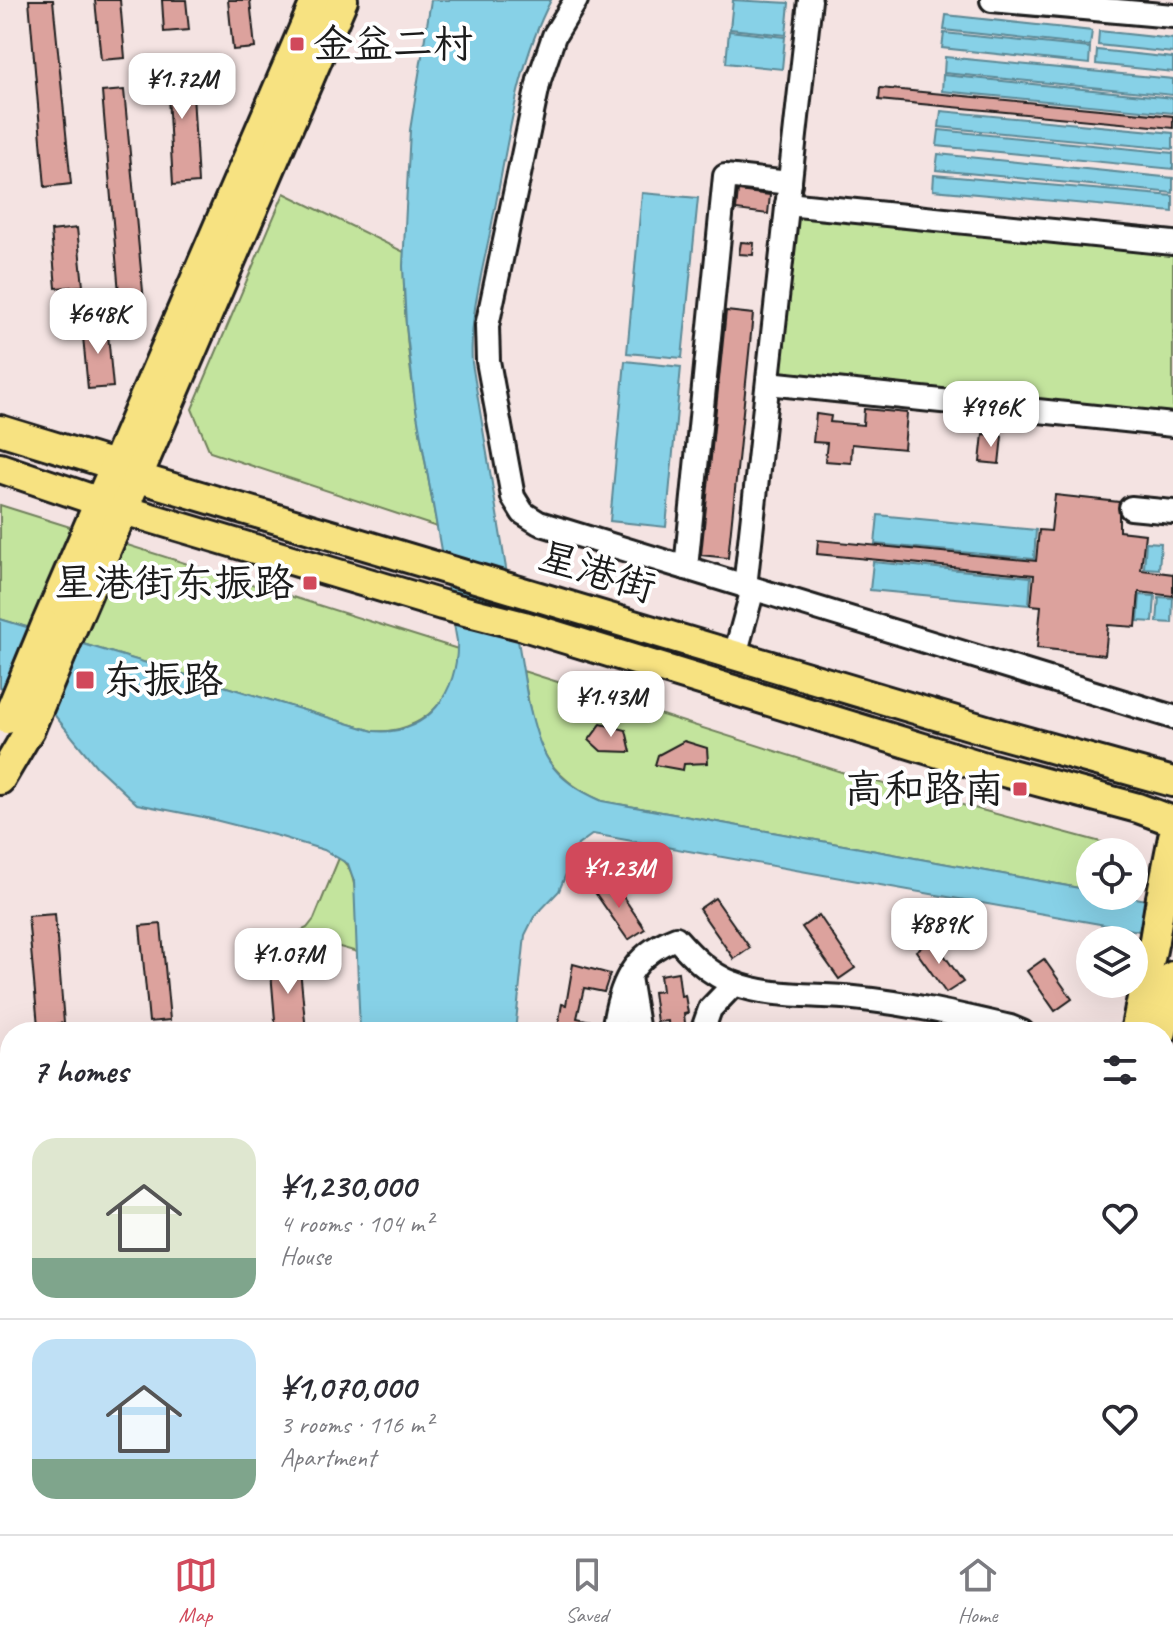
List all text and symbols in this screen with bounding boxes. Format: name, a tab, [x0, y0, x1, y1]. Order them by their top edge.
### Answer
place label: 金益二村	[313, 19, 473, 69]
marker: 金益二村	[288, 35, 306, 53]
pin: ¥1.72M	[117, 53, 247, 121]
text: ¥1.72M	[147, 62, 217, 95]
pin: ¥648K	[42, 288, 154, 356]
text: ¥648K	[68, 297, 128, 330]
pin: ¥996K	[935, 381, 1047, 449]
text: ¥996K	[961, 390, 1021, 423]
street label: 星港街	[532, 531, 662, 613]
place label: 星港街东振路	[54, 558, 294, 608]
marker: 星港街东振路	[301, 574, 319, 592]
place label: 东振路	[103, 655, 223, 705]
marker: 东振路	[74, 669, 96, 691]
pin: ¥1.43M	[546, 671, 676, 739]
text: ¥1.43M	[576, 680, 646, 713]
place label: 高和路南	[844, 764, 1004, 814]
marker: 高和路南	[1011, 780, 1029, 798]
map controls	[1076, 838, 1148, 998]
button: locate	[1076, 838, 1148, 910]
pin: ¥1.23M	[554, 842, 684, 910]
text: ¥1.23M	[584, 851, 654, 884]
pin: ¥889K	[883, 898, 995, 966]
text: ¥889K	[909, 907, 969, 940]
button: layers	[1076, 926, 1148, 998]
pin: ¥1.07M	[223, 928, 353, 996]
text: ¥1.07M	[253, 937, 323, 970]
icon: filters	[1098, 1048, 1142, 1092]
text: 7 homes	[32, 1049, 128, 1092]
text: ¥1,230,000	[280, 1164, 416, 1207]
icon: home	[96, 1170, 192, 1266]
icon: heart	[1098, 1196, 1142, 1240]
text: 4 rooms · 104 m²	[280, 1207, 432, 1240]
text: House	[280, 1240, 331, 1273]
text: ¥1,070,000	[280, 1365, 416, 1408]
icon: home	[96, 1371, 192, 1467]
icon: heart	[1098, 1397, 1142, 1441]
text: 3 rooms · 116 m²	[280, 1408, 432, 1441]
text: Apartment	[280, 1441, 376, 1474]
tab: Map	[174, 1553, 218, 1629]
tab: Saved	[565, 1553, 609, 1629]
tab: Home	[956, 1553, 1000, 1629]

